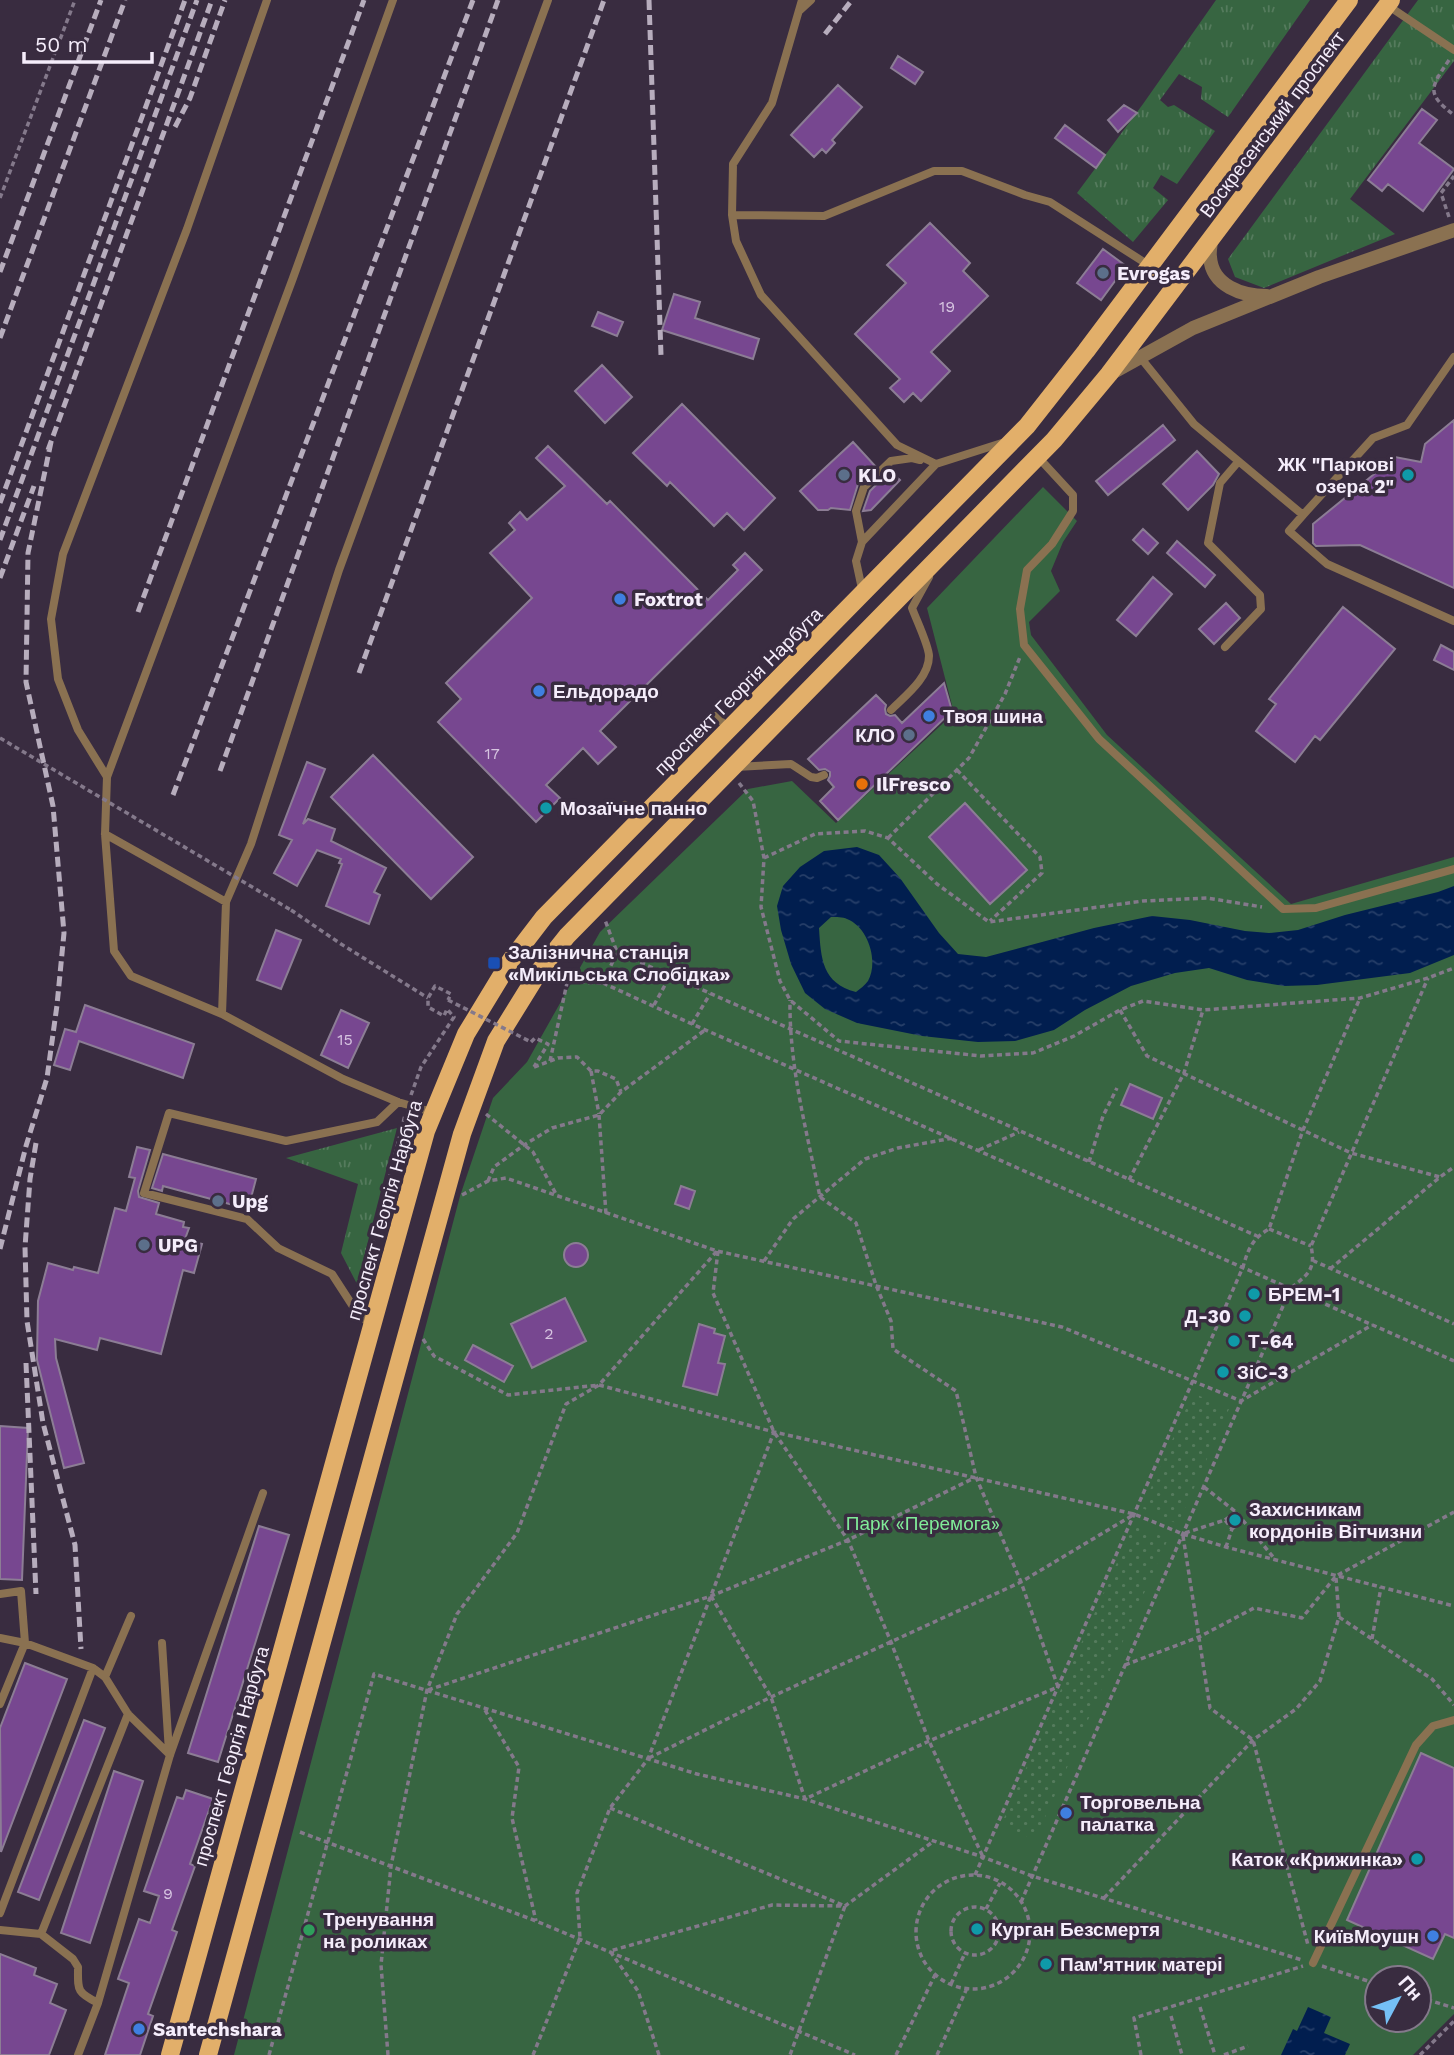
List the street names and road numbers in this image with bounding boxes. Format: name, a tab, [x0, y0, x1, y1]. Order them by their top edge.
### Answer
street label: Воскресенський проспект	[1195, 26, 1350, 222]
street label: проспект Георгія Нарбута	[650, 602, 827, 780]
street label: проспект Георгія Нарбута	[342, 1097, 427, 1323]
street label: проспект Георгія Нарбута	[189, 1643, 274, 1869]

